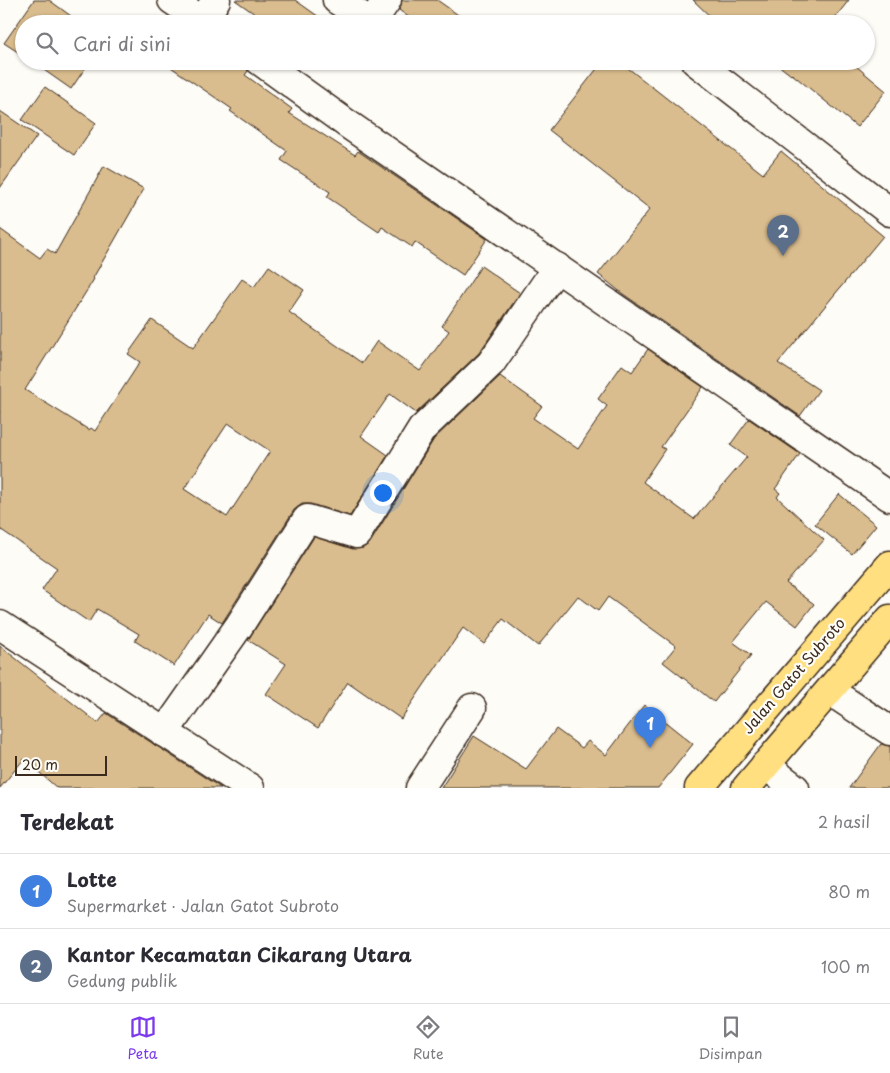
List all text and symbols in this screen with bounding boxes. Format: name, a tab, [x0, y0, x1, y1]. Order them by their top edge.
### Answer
search box	[15, 15, 875, 70]
icon: search	[33, 29, 61, 57]
text: Cari di sini	[73, 29, 171, 57]
pin: 2	[767, 215, 799, 256]
your location	[370, 480, 396, 506]
street label: Jalan Gatot Subroto	[736, 612, 850, 738]
pin: 1	[634, 707, 666, 748]
scale bar	[15, 753, 108, 776]
text: 20 m	[22, 754, 58, 775]
text: Terdekat	[20, 805, 114, 837]
text: 2 hasil	[818, 809, 870, 833]
text: Lotte	[67, 865, 117, 893]
text: 1	[32, 879, 40, 903]
text: 80 m	[828, 879, 870, 903]
text: Supermarket · Jalan Gatot Subroto	[67, 893, 339, 917]
text: Kantor Kecamatan Cikarang Utara	[67, 940, 412, 968]
text: 2	[30, 954, 42, 978]
text: 100 m	[821, 954, 870, 978]
text: Gedung publik	[67, 968, 177, 992]
tab: Peta	[128, 1013, 158, 1064]
tab: Rute	[413, 1013, 444, 1064]
tab: Disimpan	[699, 1013, 762, 1064]

